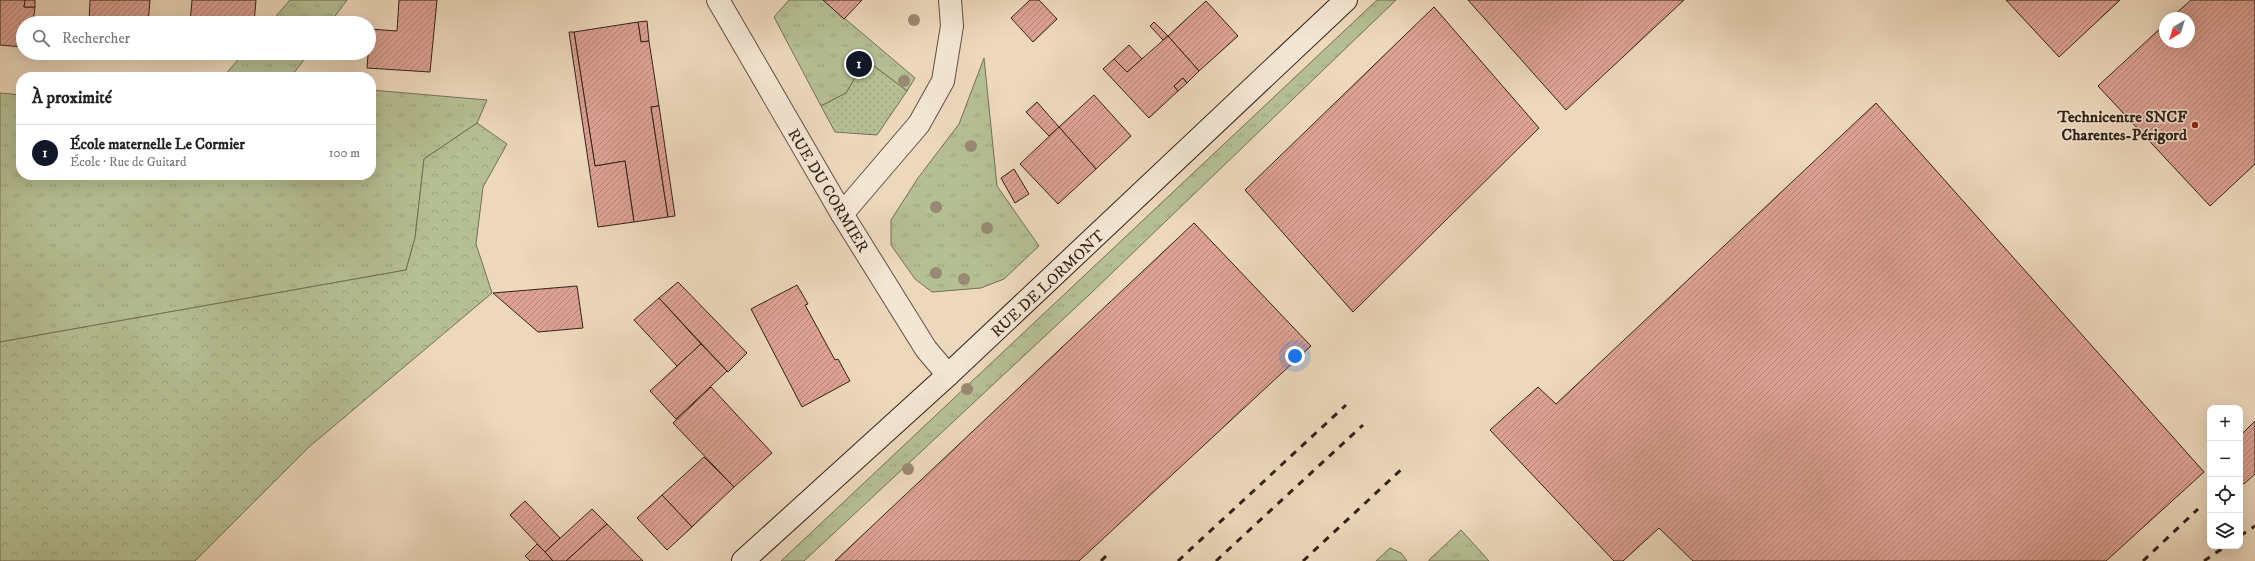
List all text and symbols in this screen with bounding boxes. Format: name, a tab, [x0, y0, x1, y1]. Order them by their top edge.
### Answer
north arrow	[2159, 12, 2195, 48]
search box	[16, 16, 376, 60]
icon: search	[30, 27, 52, 49]
text: Rechercher	[62, 29, 130, 48]
pin: 1	[846, 49, 872, 79]
text: À proximité	[32, 87, 112, 109]
place label: Technicentre SNCF Charentes-Périgord	[2056, 107, 2188, 145]
marker: Technicentre SNCF Charentes-Périgord	[2190, 120, 2200, 130]
street label: RUE DU CORMIER	[783, 125, 873, 256]
text: École maternelle Le Cormier	[70, 135, 245, 154]
text: 1	[43, 145, 47, 161]
text: 100 m	[329, 145, 360, 161]
text: École · Rue de Guitard	[70, 154, 186, 170]
street label: RUE DE LORMONT	[987, 226, 1109, 342]
your location	[1285, 346, 1305, 366]
map controls	[2207, 405, 2243, 549]
button: +	[2207, 405, 2243, 441]
button: −	[2207, 441, 2243, 477]
button: locate	[2207, 477, 2243, 513]
button: layers	[2207, 513, 2243, 549]

